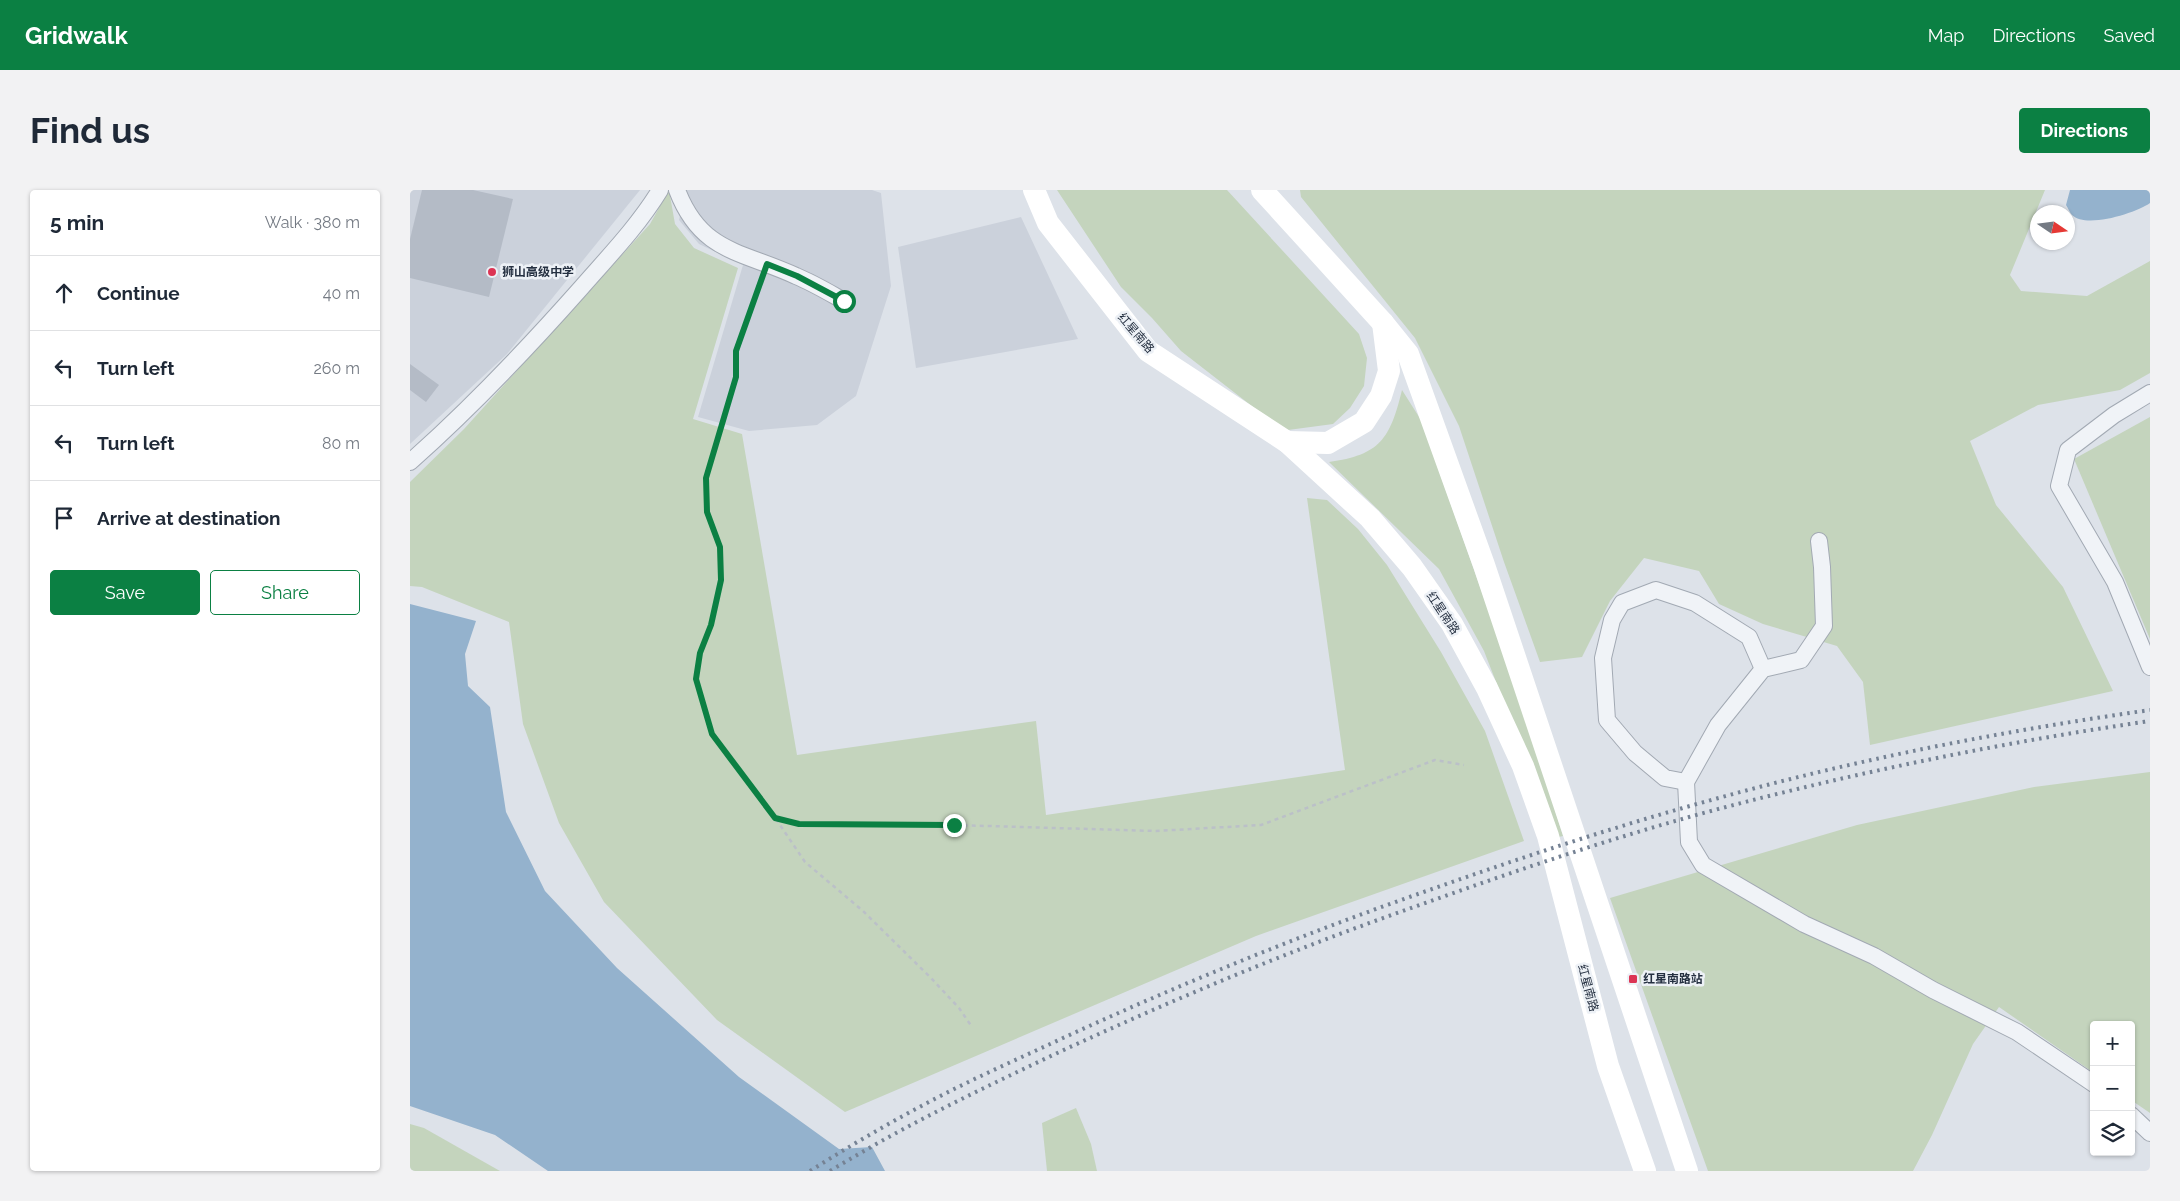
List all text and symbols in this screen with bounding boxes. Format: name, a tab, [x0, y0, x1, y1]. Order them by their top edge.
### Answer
text: Gridwalk	[25, 21, 128, 50]
text: Map	[1928, 25, 1964, 46]
text: Directions	[1992, 25, 2076, 46]
text: Saved	[2104, 25, 2155, 46]
button: Directions	[2019, 108, 2150, 153]
text: Find us	[30, 110, 150, 151]
north arrow	[2030, 205, 2075, 250]
text: 5 min	[50, 210, 104, 235]
text: Walk · 380 m	[265, 213, 360, 232]
place label: 狮山高级中学	[502, 265, 574, 279]
marker: 狮山高级中学	[486, 266, 498, 278]
icon: ahead	[50, 279, 78, 307]
text: Continue	[97, 282, 180, 304]
text: 40 m	[323, 284, 360, 303]
route start	[833, 290, 856, 313]
street label: 红星南路	[1115, 310, 1157, 356]
icon: left	[50, 354, 78, 382]
text: Turn left	[97, 357, 174, 379]
text: 260 m	[313, 359, 360, 378]
icon: left	[50, 429, 78, 457]
text: Turn left	[97, 432, 174, 454]
text: 80 m	[322, 434, 360, 453]
icon: arrive	[50, 504, 78, 532]
text: Arrive at destination	[97, 507, 281, 529]
button: Save	[50, 570, 200, 615]
button: Share	[210, 570, 360, 615]
street label: 红星南路	[1424, 589, 1462, 637]
route end	[943, 814, 966, 837]
street label: 红星南路	[1575, 963, 1601, 1013]
place label: 红星南路站	[1643, 972, 1703, 986]
marker: 红星南路站	[1627, 973, 1639, 985]
map controls	[2090, 1021, 2135, 1156]
button: +	[2090, 1021, 2135, 1066]
button: −	[2090, 1066, 2135, 1111]
button: layers	[2090, 1111, 2135, 1156]

